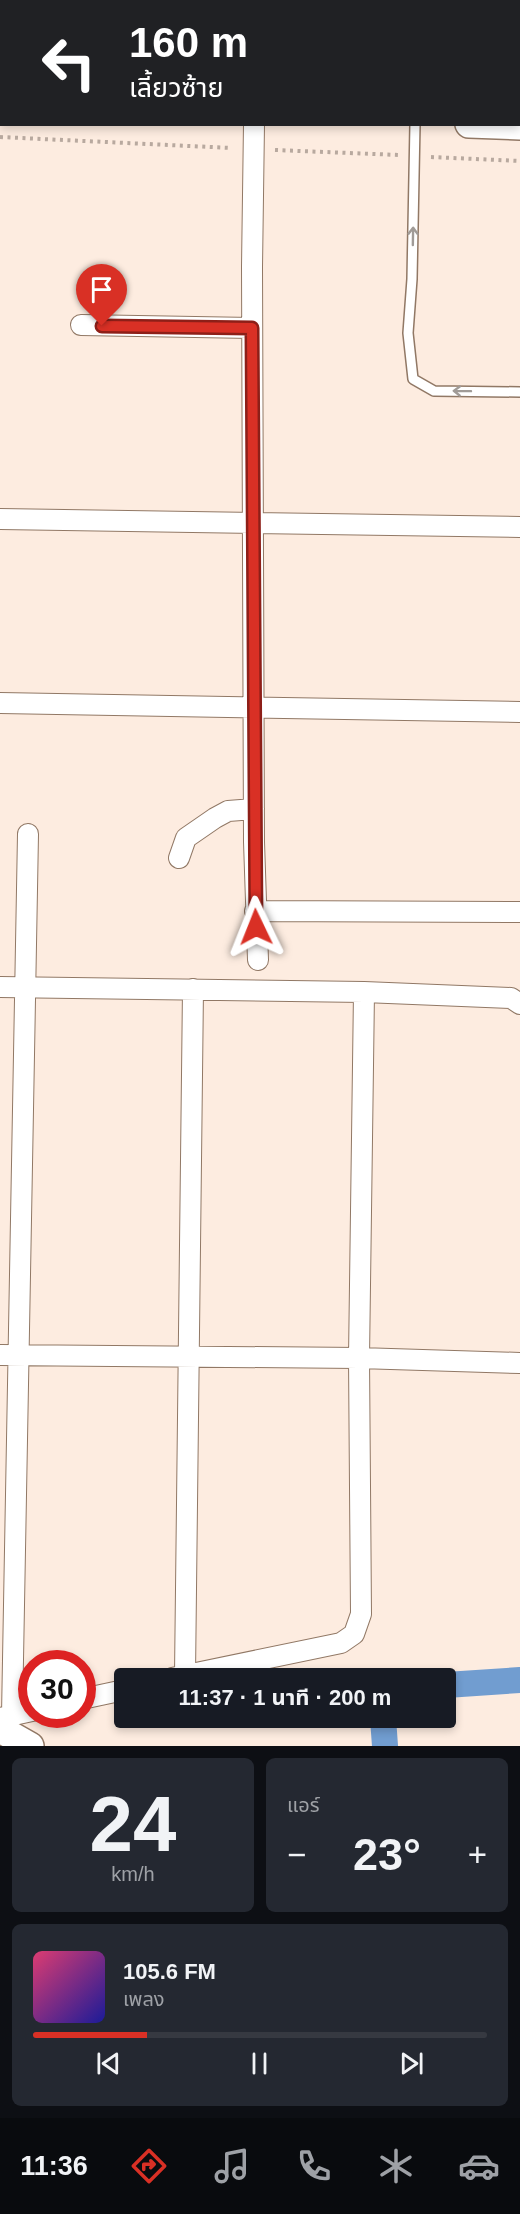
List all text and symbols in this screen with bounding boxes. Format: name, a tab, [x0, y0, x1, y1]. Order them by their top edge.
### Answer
text: 160 m	[129, 19, 248, 66]
icon: left	[30, 24, 108, 102]
text: เลี้ยวซ้าย	[129, 73, 223, 103]
one-way arrow	[407, 226, 419, 246]
pin	[76, 264, 127, 326]
icon: arrive	[85, 273, 118, 306]
one-way arrow	[452, 385, 472, 397]
position arrow	[224, 895, 288, 959]
speed limit sign: 30	[18, 1650, 96, 1728]
text: 11:37 · 1 นาที · 200 m	[179, 1685, 391, 1710]
text: 24	[90, 1780, 176, 1868]
text: แอร์	[287, 1794, 319, 1816]
text: 23°	[353, 1829, 421, 1880]
text: −	[287, 1836, 306, 1873]
text: +	[468, 1836, 487, 1873]
text: km/h	[111, 1863, 155, 1885]
text: 105.6 FM	[123, 1959, 216, 1984]
text: เพลง	[123, 1988, 165, 2010]
icon: previous	[92, 2047, 125, 2080]
icon: pause	[243, 2047, 276, 2080]
icon: next	[395, 2047, 428, 2080]
icon: directions	[128, 2145, 170, 2187]
icon: music	[211, 2145, 253, 2187]
icon: phone	[293, 2145, 335, 2187]
icon: climate	[375, 2145, 417, 2187]
icon: car	[458, 2145, 500, 2187]
text: 11:36	[20, 2151, 88, 2181]

